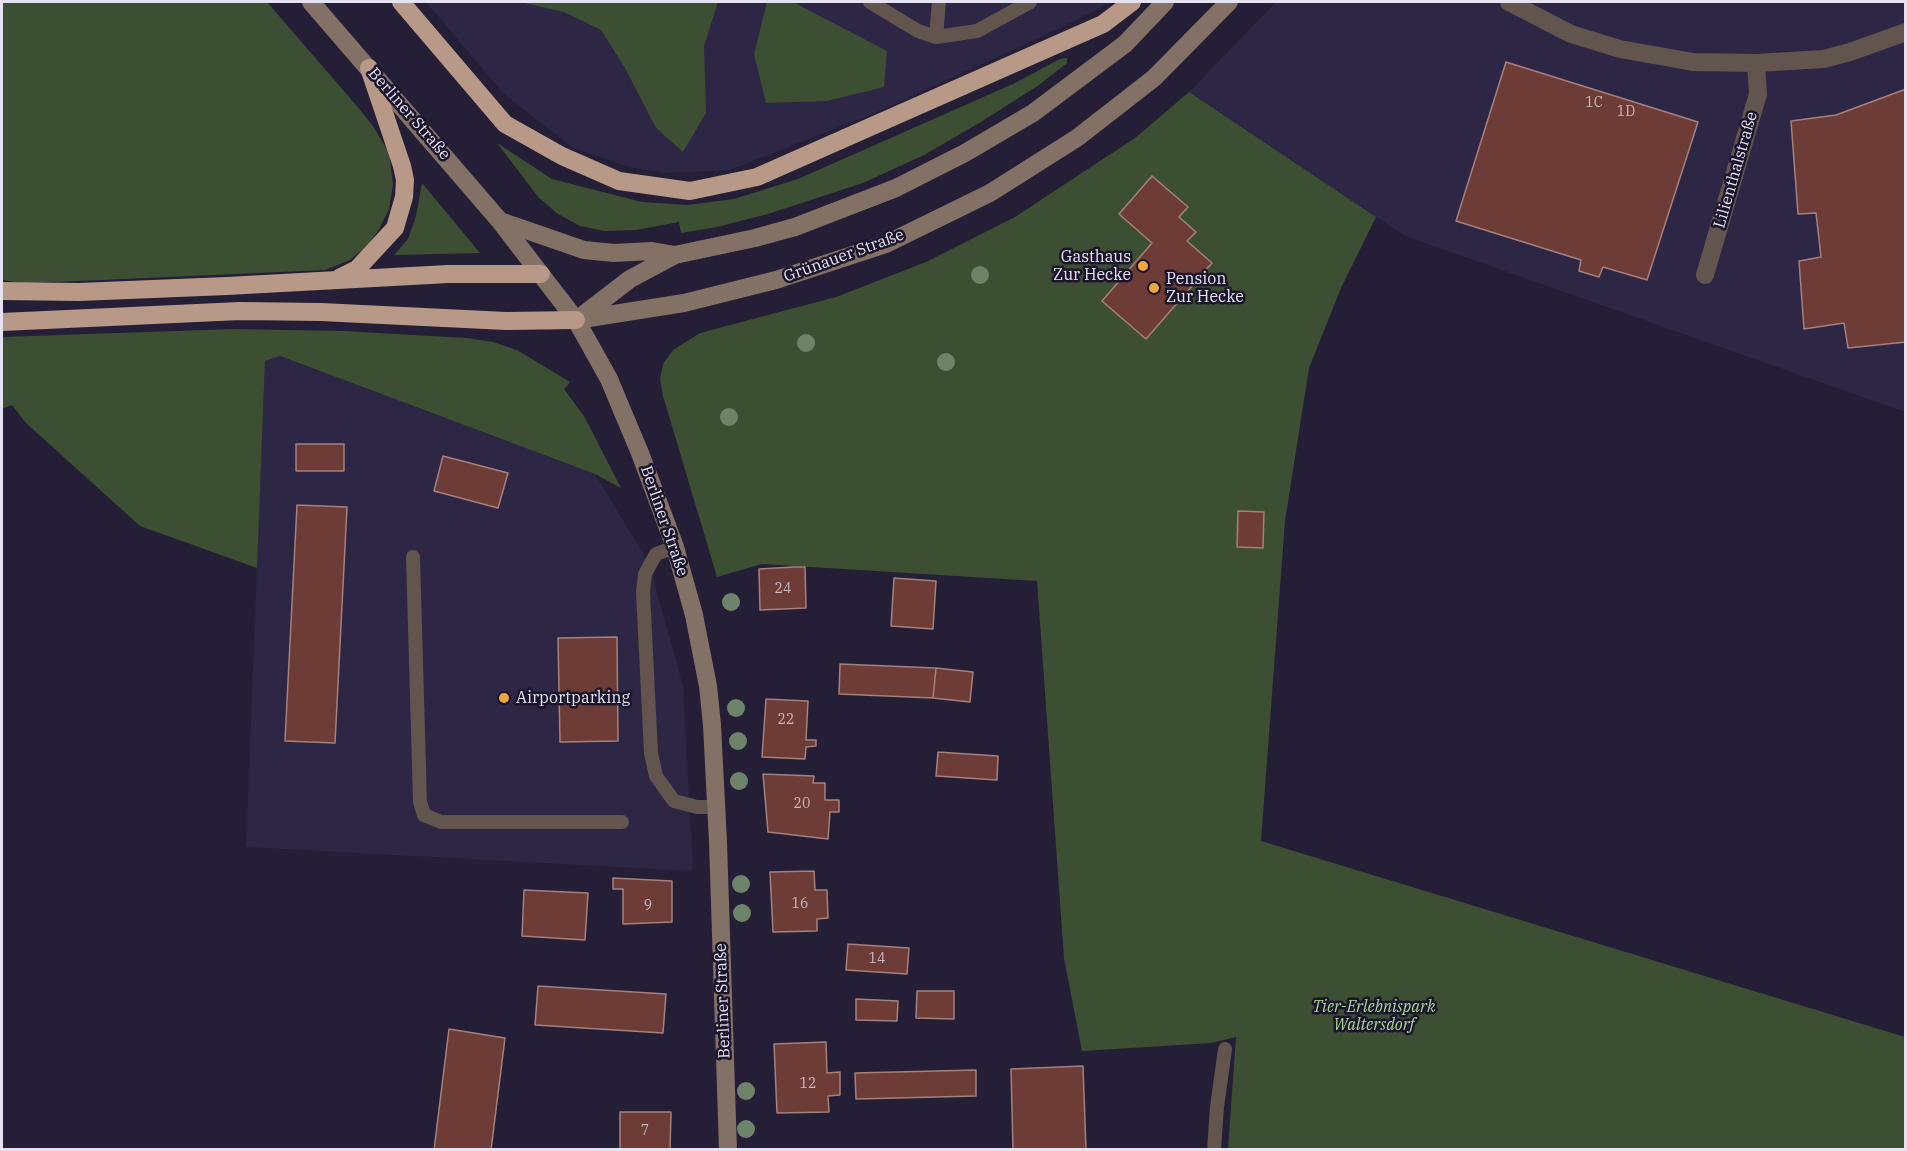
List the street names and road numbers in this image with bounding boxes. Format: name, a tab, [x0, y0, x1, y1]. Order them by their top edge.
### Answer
street label: Berliner Straße	[364, 64, 454, 164]
street label: Lilienthalstraße	[1710, 110, 1762, 230]
street label: Grünauer Straße	[781, 225, 907, 287]
street label: Berliner Straße	[636, 463, 692, 579]
street label: Berliner Straße	[711, 943, 735, 1059]

